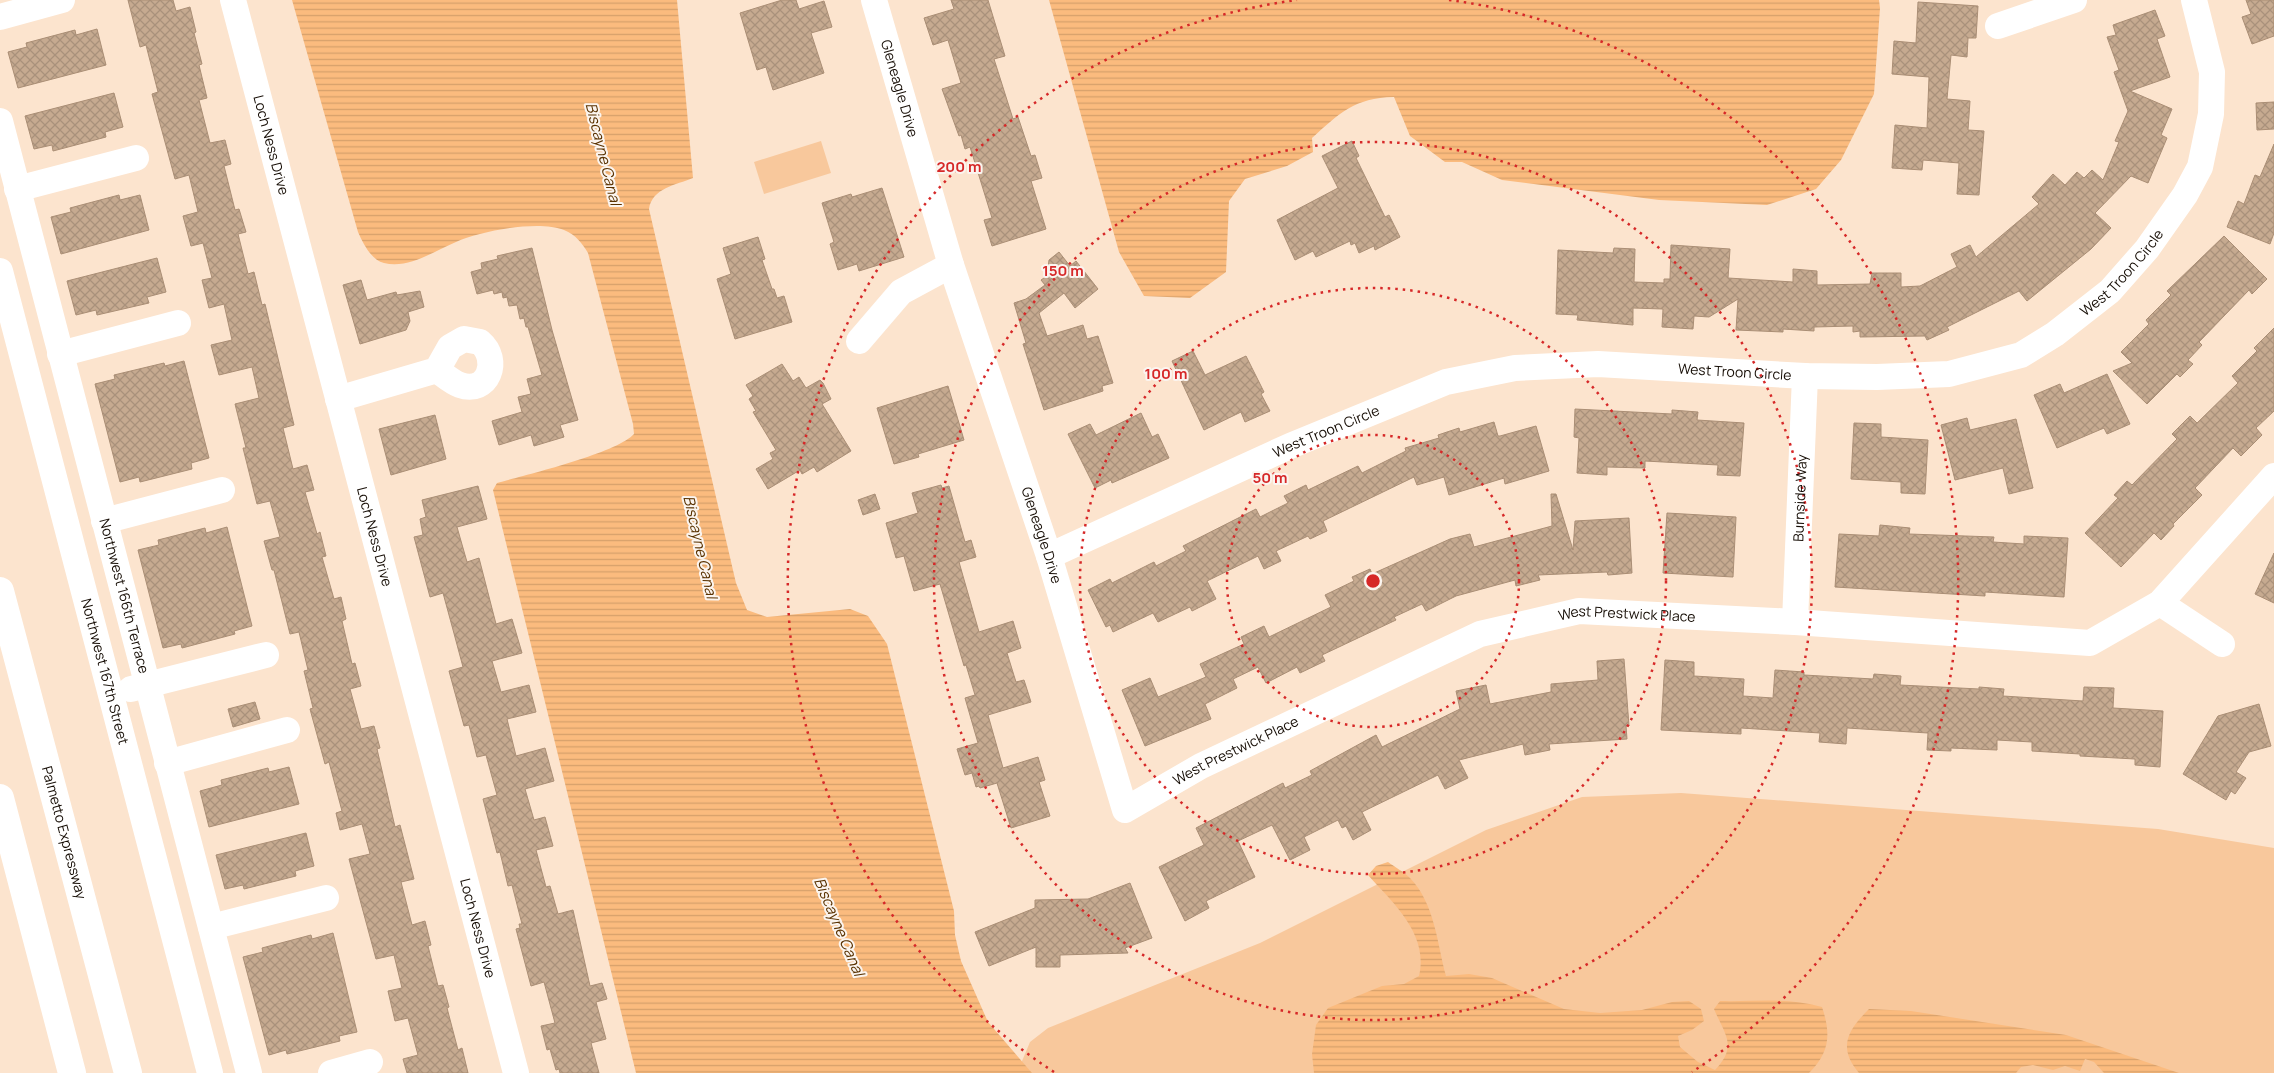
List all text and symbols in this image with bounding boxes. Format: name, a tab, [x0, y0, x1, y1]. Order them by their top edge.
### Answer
street label: Gleneagle Drive	[877, 37, 923, 139]
street label: Loch Ness Drive	[249, 93, 294, 197]
water label: Biscayne Canal	[581, 100, 627, 210]
text: 200 m	[936, 156, 982, 177]
street label: West Troon Circle	[2076, 225, 2167, 320]
text: 150 m	[1042, 260, 1084, 281]
street label: West Troon Circle	[1677, 359, 1792, 384]
text: 100 m	[1145, 363, 1187, 384]
street label: West Troon Circle	[1270, 400, 1382, 462]
street label: Burnside Way	[1788, 453, 1811, 542]
text: 50 m	[1252, 467, 1288, 488]
street label: Gleneagle Drive	[1017, 484, 1067, 586]
street label: Loch Ness Drive	[353, 485, 397, 588]
water label: Biscayne Canal	[678, 493, 723, 603]
street label: Northwest 166th Terrace	[95, 516, 154, 676]
centre of rings	[1364, 572, 1382, 590]
street label: Northwest 167th Street	[77, 596, 134, 747]
street label: West Prestwick Place	[1556, 601, 1696, 626]
street label: West Prestwick Place	[1169, 711, 1301, 789]
street label: Palmetto Expressway	[38, 764, 92, 902]
water label: Biscayne Canal	[809, 874, 871, 982]
street label: Loch Ness Drive	[456, 876, 501, 980]

